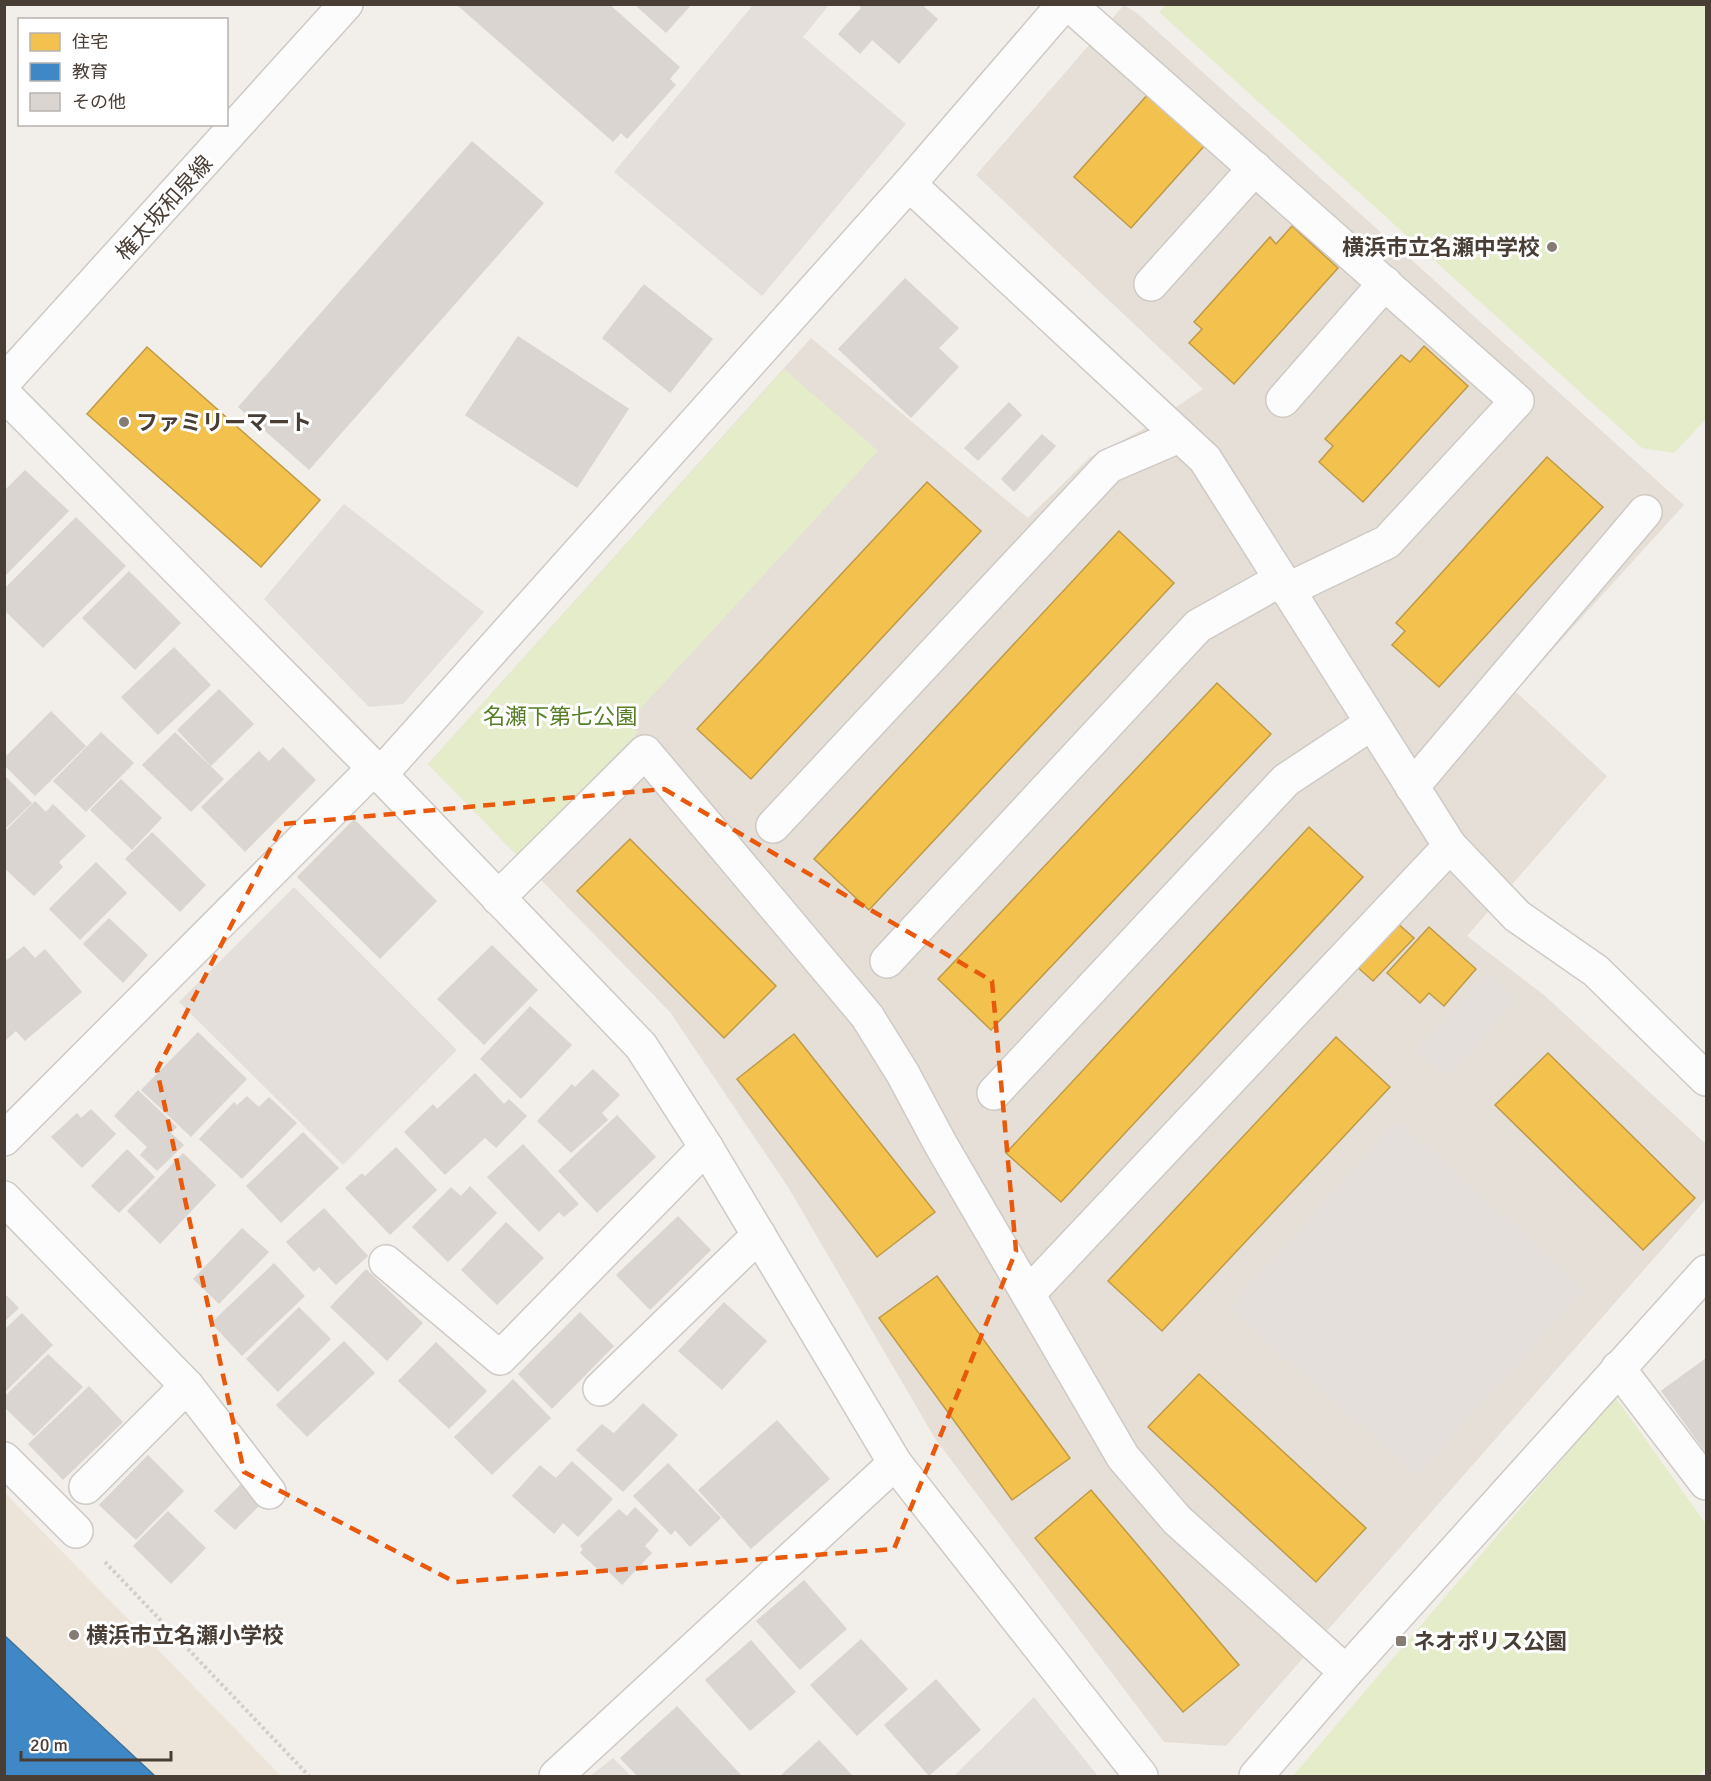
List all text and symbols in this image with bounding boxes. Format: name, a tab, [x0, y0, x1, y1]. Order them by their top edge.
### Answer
legend	[18, 18, 228, 126]
text: 住宅	[72, 31, 108, 53]
text: 教育	[72, 61, 108, 83]
text: その他	[72, 91, 126, 113]
street label: 権太坂和泉線	[110, 150, 218, 266]
place label: 横浜市立名瀬中学校	[1342, 234, 1540, 261]
marker: 横浜市立名瀬中学校	[1545, 240, 1559, 254]
place label: ファミリーマート	[136, 409, 312, 436]
marker: ファミリーマート	[117, 415, 131, 429]
park label: 名瀬下第七公園	[483, 703, 637, 730]
place label: 横浜市立名瀬小学校	[86, 1622, 284, 1649]
marker: 横浜市立名瀬小学校	[67, 1628, 81, 1642]
place label: ネオポリス公園	[1413, 1628, 1567, 1655]
marker: ネオポリス公園	[1394, 1634, 1408, 1648]
scale bar	[21, 1724, 171, 1762]
text: 20 m	[30, 1734, 68, 1756]

